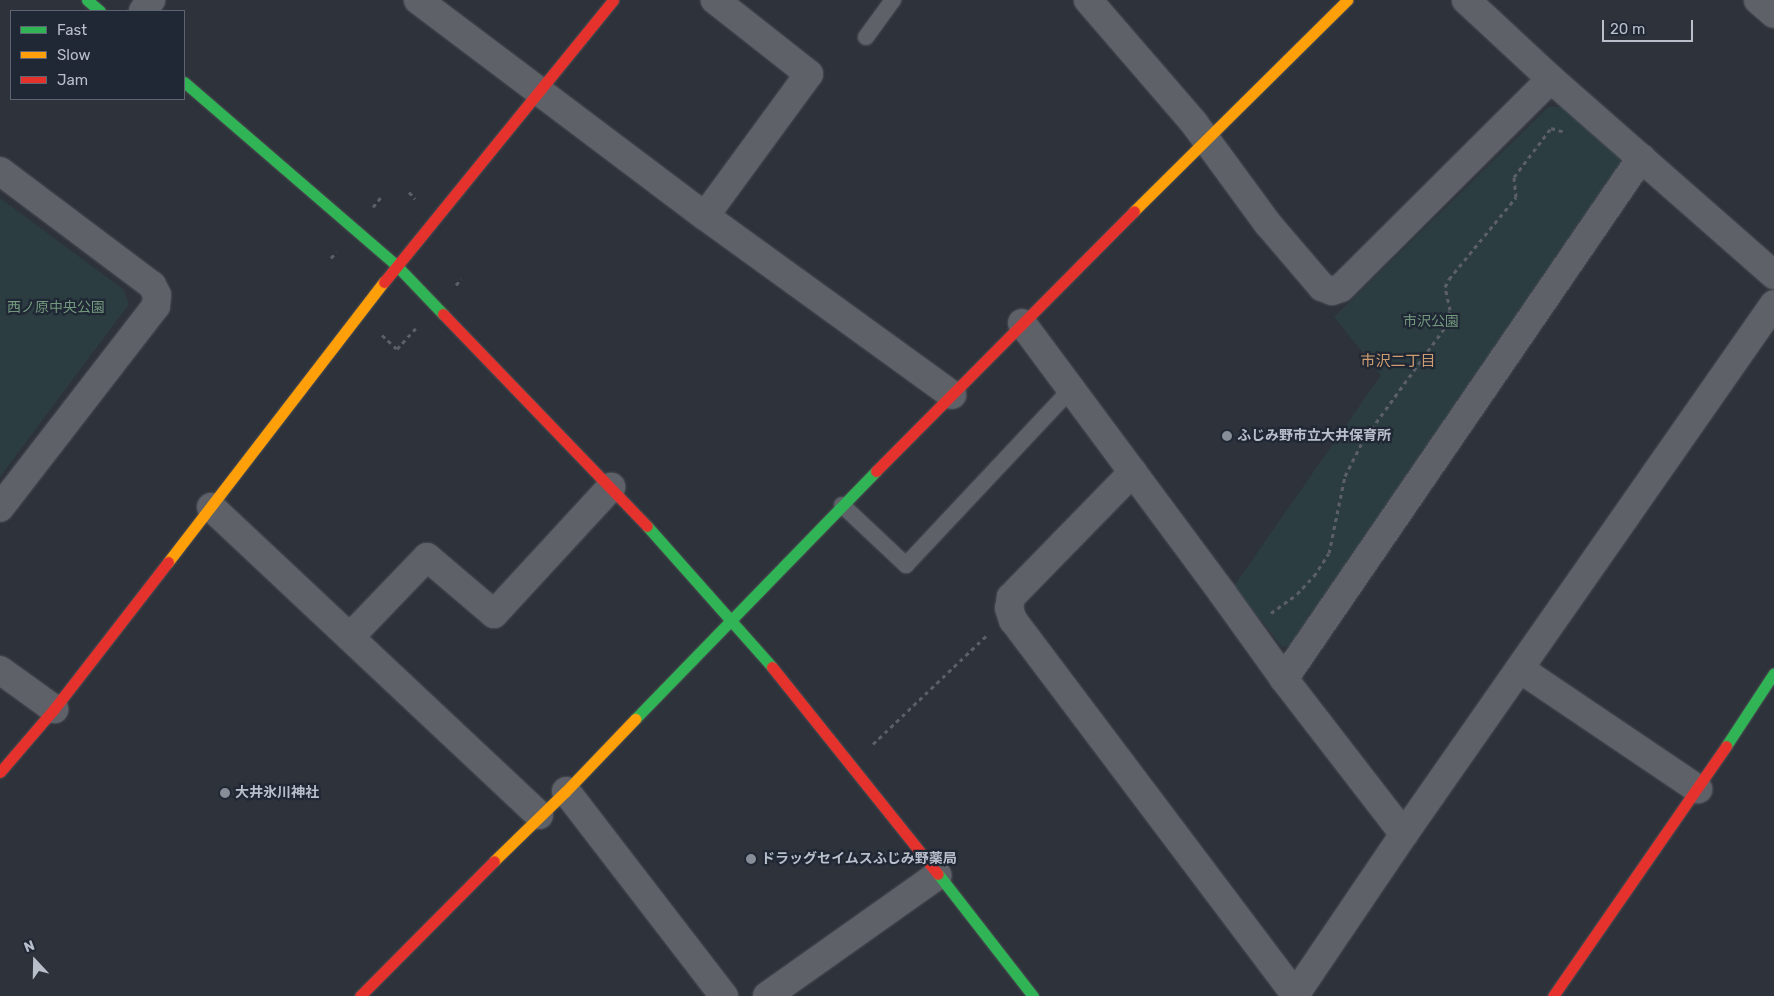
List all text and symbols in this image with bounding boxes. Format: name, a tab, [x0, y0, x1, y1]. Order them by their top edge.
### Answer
legend	[10, 10, 185, 100]
scale bar	[1604, 10, 1695, 42]
text: 20 m	[1610, 20, 1645, 38]
text: Fast	[57, 21, 87, 39]
text: Slow	[57, 46, 90, 64]
text: Jam	[57, 71, 88, 89]
park label: 西ノ原中央公園	[7, 300, 105, 316]
park label: 市沢公園	[1403, 314, 1459, 330]
district label: 市沢二丁目	[1361, 353, 1435, 371]
place label: ふじみ野市立大井保育所	[1237, 428, 1391, 444]
marker: ふじみ野市立大井保育所	[1221, 430, 1233, 442]
place label: 大井氷川神社	[235, 785, 319, 801]
marker: 大井氷川神社	[219, 787, 231, 799]
place label: ドラッグセイムスふじみ野薬局	[761, 851, 957, 867]
marker: ドラッグセイムスふじみ野薬局	[745, 853, 757, 865]
north arrow	[10, 936, 60, 986]
text: N	[22, 937, 37, 956]

